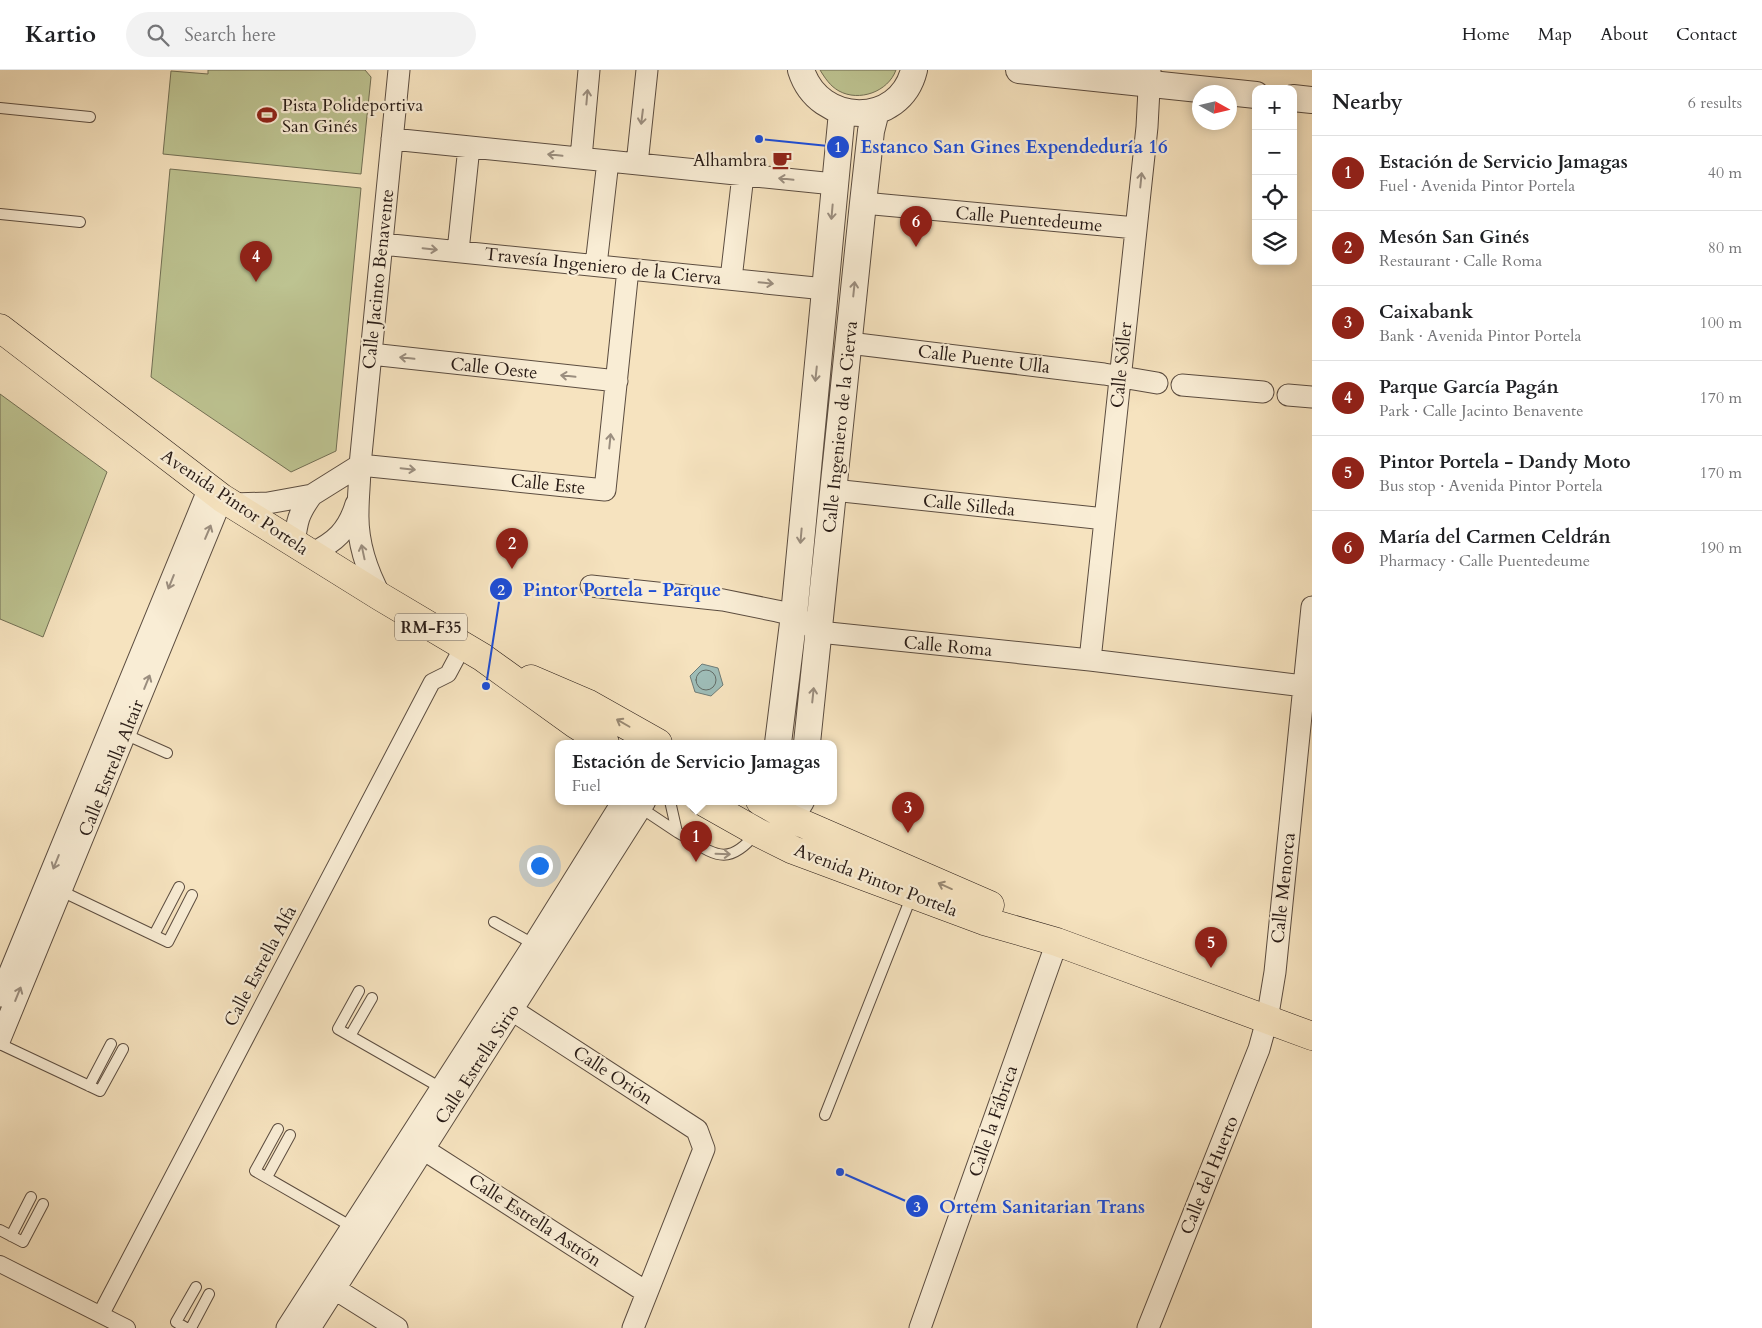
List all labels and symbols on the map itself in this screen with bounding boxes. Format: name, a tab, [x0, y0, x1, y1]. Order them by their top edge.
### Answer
north arrow	[1192, 85, 1237, 130]
one-way arrow	[582, 89, 591, 105]
place label: Pista Polideportiva San Ginés	[282, 93, 424, 139]
sports icon: Pista Polideportiva San Ginés	[256, 104, 278, 126]
one-way arrow	[637, 109, 647, 125]
callout: Estanco San Gines Expendeduría 16	[825, 130, 1177, 164]
text: Estanco San Gines Expendeduría 16	[860, 134, 1168, 160]
text: 1	[834, 137, 842, 157]
place label: Alhambra	[693, 148, 767, 173]
cafe icon: Alhambra	[771, 149, 793, 171]
one-way arrow	[547, 151, 563, 160]
one-way arrow	[1136, 172, 1146, 188]
one-way arrow	[778, 174, 794, 184]
street label: Calle Jacinto Benavente	[357, 188, 400, 370]
street label: Calle Puentedeume	[954, 201, 1104, 238]
one-way arrow	[827, 204, 837, 220]
pin: 6	[900, 206, 932, 247]
pin: 4	[240, 241, 272, 282]
street label: Travesía Ingeniero de la Cierva	[483, 242, 723, 291]
one-way arrow	[422, 244, 438, 254]
one-way arrow	[758, 278, 774, 288]
one-way arrow	[849, 282, 859, 298]
street label: Calle Ingeniero de la Cierva	[817, 320, 864, 534]
street label: Calle Sóller	[1105, 320, 1138, 409]
street label: Calle Puente Ulla	[916, 339, 1052, 380]
street label: Calle Oeste	[449, 352, 539, 385]
one-way arrow	[399, 353, 415, 363]
one-way arrow	[811, 366, 821, 382]
one-way arrow	[560, 371, 576, 381]
one-way arrow	[605, 434, 615, 450]
street label: Avenida Pintor Portela	[156, 444, 314, 561]
one-way arrow	[400, 464, 416, 474]
street label: Calle Este	[509, 468, 586, 501]
street label: Calle Silleda	[922, 488, 1016, 523]
one-way arrow	[204, 525, 214, 540]
pin: 2	[496, 528, 528, 569]
one-way arrow	[796, 528, 806, 544]
one-way arrow	[358, 545, 367, 561]
callout: Pintor Portela - Parque	[488, 572, 732, 606]
one-way arrow	[165, 574, 175, 589]
text: Pintor Portela - Parque	[523, 577, 721, 603]
text: 2	[497, 580, 505, 600]
road number: RM-F35	[395, 614, 467, 640]
street label: Calle Roma	[903, 630, 994, 663]
one-way arrow	[142, 675, 152, 690]
one-way arrow	[808, 687, 817, 703]
street label: Calle Estrella Altair	[73, 696, 150, 840]
one-way arrow	[616, 718, 630, 728]
pin: 3	[892, 792, 924, 833]
pin: 1	[680, 821, 712, 862]
street label: Calle Menorca	[1265, 831, 1302, 945]
street label: Avenida Pintor Portela	[790, 838, 961, 923]
one-way arrow	[715, 849, 731, 859]
your location	[527, 853, 553, 879]
one-way arrow	[50, 854, 59, 869]
one-way arrow	[938, 880, 953, 890]
street label: Calle Estrella Alfa	[218, 901, 303, 1031]
pin: 5	[1195, 927, 1227, 968]
one-way arrow	[14, 987, 24, 1002]
street label: Calle Estrella Sirio	[429, 999, 526, 1129]
street label: Calle Orión	[568, 1040, 658, 1111]
street label: Calle la Fábrica	[963, 1062, 1024, 1180]
street label: Calle del Huerto	[1174, 1112, 1245, 1238]
street label: Calle Estrella Astrón	[463, 1168, 607, 1273]
callout: Ortem Sanitarian Trans	[904, 1189, 1155, 1223]
text: Ortem Sanitarian Trans	[939, 1194, 1145, 1220]
text: 3	[913, 1197, 921, 1217]

